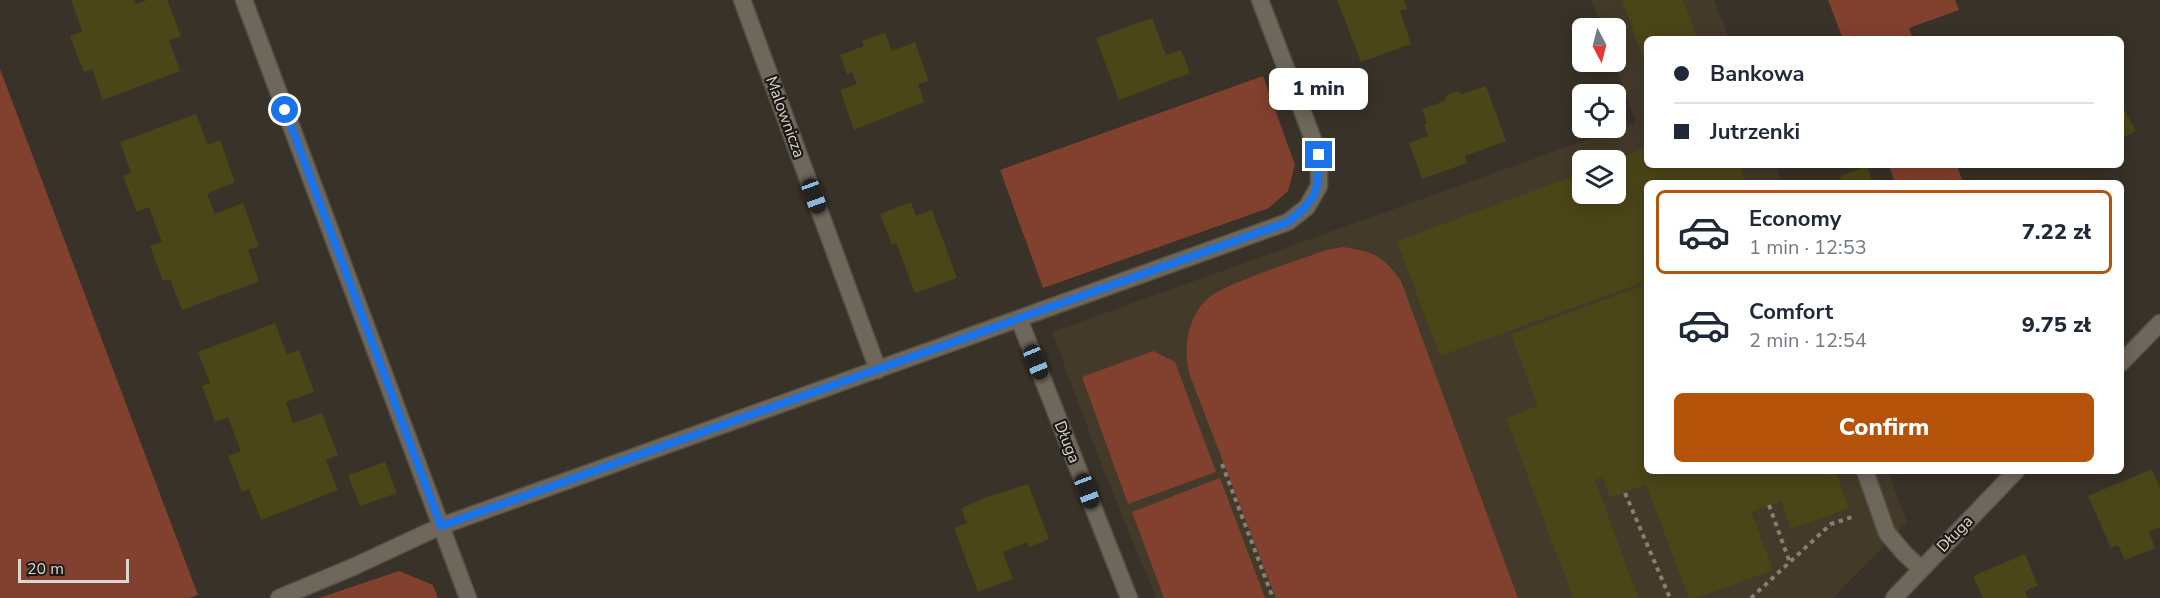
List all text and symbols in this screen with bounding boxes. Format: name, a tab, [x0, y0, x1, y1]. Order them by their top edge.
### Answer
north arrow	[1572, 18, 1626, 72]
map controls	[1572, 18, 1626, 204]
text: Bankowa	[1710, 59, 1805, 89]
callout: 1 min	[1270, 68, 1368, 110]
street label: Malownicza	[760, 73, 810, 161]
text: 1 min	[1292, 75, 1345, 102]
button: locate	[1572, 84, 1626, 138]
route start	[271, 96, 298, 123]
text: Jutrzenki	[1710, 117, 1800, 147]
route end	[1305, 141, 1332, 168]
button: layers	[1572, 150, 1626, 204]
car	[799, 176, 829, 216]
text: Economy	[1749, 204, 1841, 234]
icon: car	[1677, 205, 1731, 259]
text: 7.22 zł	[2022, 217, 2091, 247]
text: 1 min · 12:53	[1749, 234, 1867, 261]
text: Comfort	[1749, 297, 1833, 327]
icon: car	[1677, 298, 1731, 352]
text: 9.75 zł	[2022, 310, 2091, 340]
text: 2 min · 12:54	[1749, 327, 1867, 354]
car	[1021, 342, 1051, 382]
button: Confirm	[1674, 393, 2094, 462]
street label: Długa	[1049, 418, 1085, 466]
car	[1072, 471, 1102, 511]
street label: Długa	[1932, 511, 1978, 557]
scale bar	[18, 556, 129, 584]
text: 20 m	[27, 558, 64, 580]

